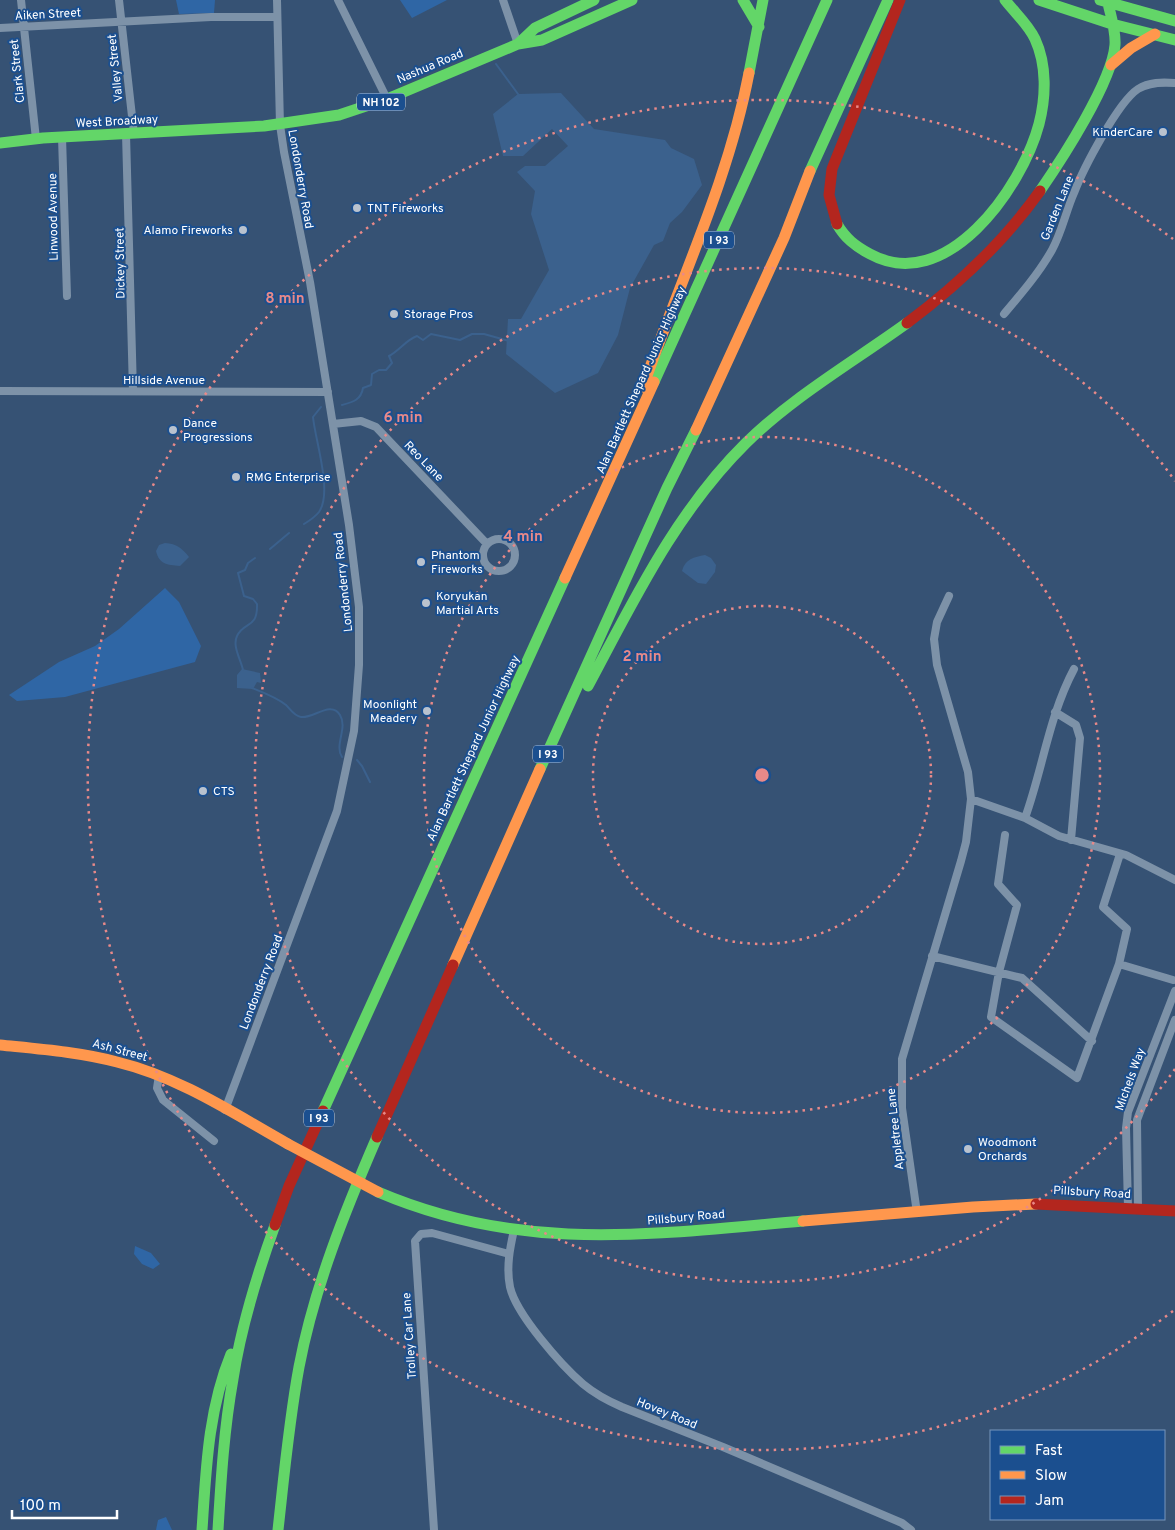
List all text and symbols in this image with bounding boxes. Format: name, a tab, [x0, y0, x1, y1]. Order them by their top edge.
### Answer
street label: Aiken Street	[14, 5, 82, 25]
street label: Valley Street	[104, 33, 128, 103]
street label: Clark Street	[7, 38, 29, 104]
street label: Nashua Road	[395, 46, 466, 88]
road number: NH 102	[357, 94, 405, 110]
street label: West Broadway	[75, 112, 159, 132]
place label: KinderCare	[1092, 125, 1153, 141]
marker: KinderCare	[1157, 126, 1169, 138]
street label: Londonderry Road	[283, 128, 317, 230]
street label: Linwood Avenue	[45, 173, 63, 261]
street label: Garden Lane	[1038, 174, 1078, 243]
place label: TNT Fireworks	[367, 201, 444, 217]
marker: TNT Fireworks	[351, 202, 363, 214]
place label: Alamo Fireworks	[143, 223, 233, 239]
marker: Alamo Fireworks	[237, 224, 249, 236]
street label: Dickey Street	[112, 227, 130, 299]
road number: I 93	[704, 232, 734, 248]
street label: Alan Bartlett Shepard Junior Highway	[593, 284, 691, 477]
text: 8 min	[265, 290, 305, 309]
place label: Storage Pros	[404, 307, 473, 323]
marker: Storage Pros	[388, 308, 400, 320]
street label: Hillside Avenue	[123, 373, 205, 389]
text: 6 min	[383, 409, 423, 428]
place label: Dance Progressions	[183, 416, 253, 446]
marker: Dance Progressions	[167, 424, 179, 436]
street label: Reo Lane	[400, 438, 447, 485]
place label: RMG Enterprise	[246, 470, 330, 486]
marker: RMG Enterprise	[230, 471, 242, 483]
text: 4 min	[503, 528, 543, 547]
street label: Londonderry Road	[331, 531, 357, 633]
place label: Phantom Fireworks	[431, 548, 483, 578]
marker: Phantom Fireworks	[415, 556, 427, 568]
place label: Koryukan Martial Arts	[436, 589, 499, 619]
marker: Koryukan Martial Arts	[420, 597, 432, 609]
text: 2 min	[622, 648, 662, 667]
street label: Alan Bartlett Shepard Junior Highway	[424, 653, 524, 844]
place label: Moonlight Meadery	[363, 697, 417, 727]
marker: Moonlight Meadery	[421, 705, 433, 717]
road number: I 93	[533, 746, 563, 762]
centre of rings	[753, 766, 771, 784]
place label: CTS	[213, 784, 235, 800]
marker: CTS	[197, 785, 209, 797]
street label: Londonderry Road	[237, 933, 287, 1032]
street label: Ash Street	[90, 1036, 149, 1066]
street label: Michels Way	[1112, 1046, 1150, 1113]
street label: Appletree Lane	[884, 1087, 908, 1171]
road number: I 93	[304, 1110, 334, 1126]
place label: Woodmont Orchards	[978, 1135, 1036, 1165]
marker: Woodmont Orchards	[962, 1143, 974, 1155]
street label: Pillsbury Road	[1053, 1183, 1131, 1203]
street label: Pillsbury Road	[647, 1207, 726, 1229]
street label: Trolley Car Lane	[399, 1292, 421, 1380]
street label: Hovey Road	[634, 1394, 699, 1433]
legend	[990, 1430, 1165, 1520]
text: Fast	[1035, 1442, 1063, 1461]
text: Slow	[1035, 1467, 1067, 1486]
scale bar	[12, 1488, 118, 1520]
text: Jam	[1035, 1492, 1064, 1511]
text: 100 m	[20, 1497, 61, 1516]

